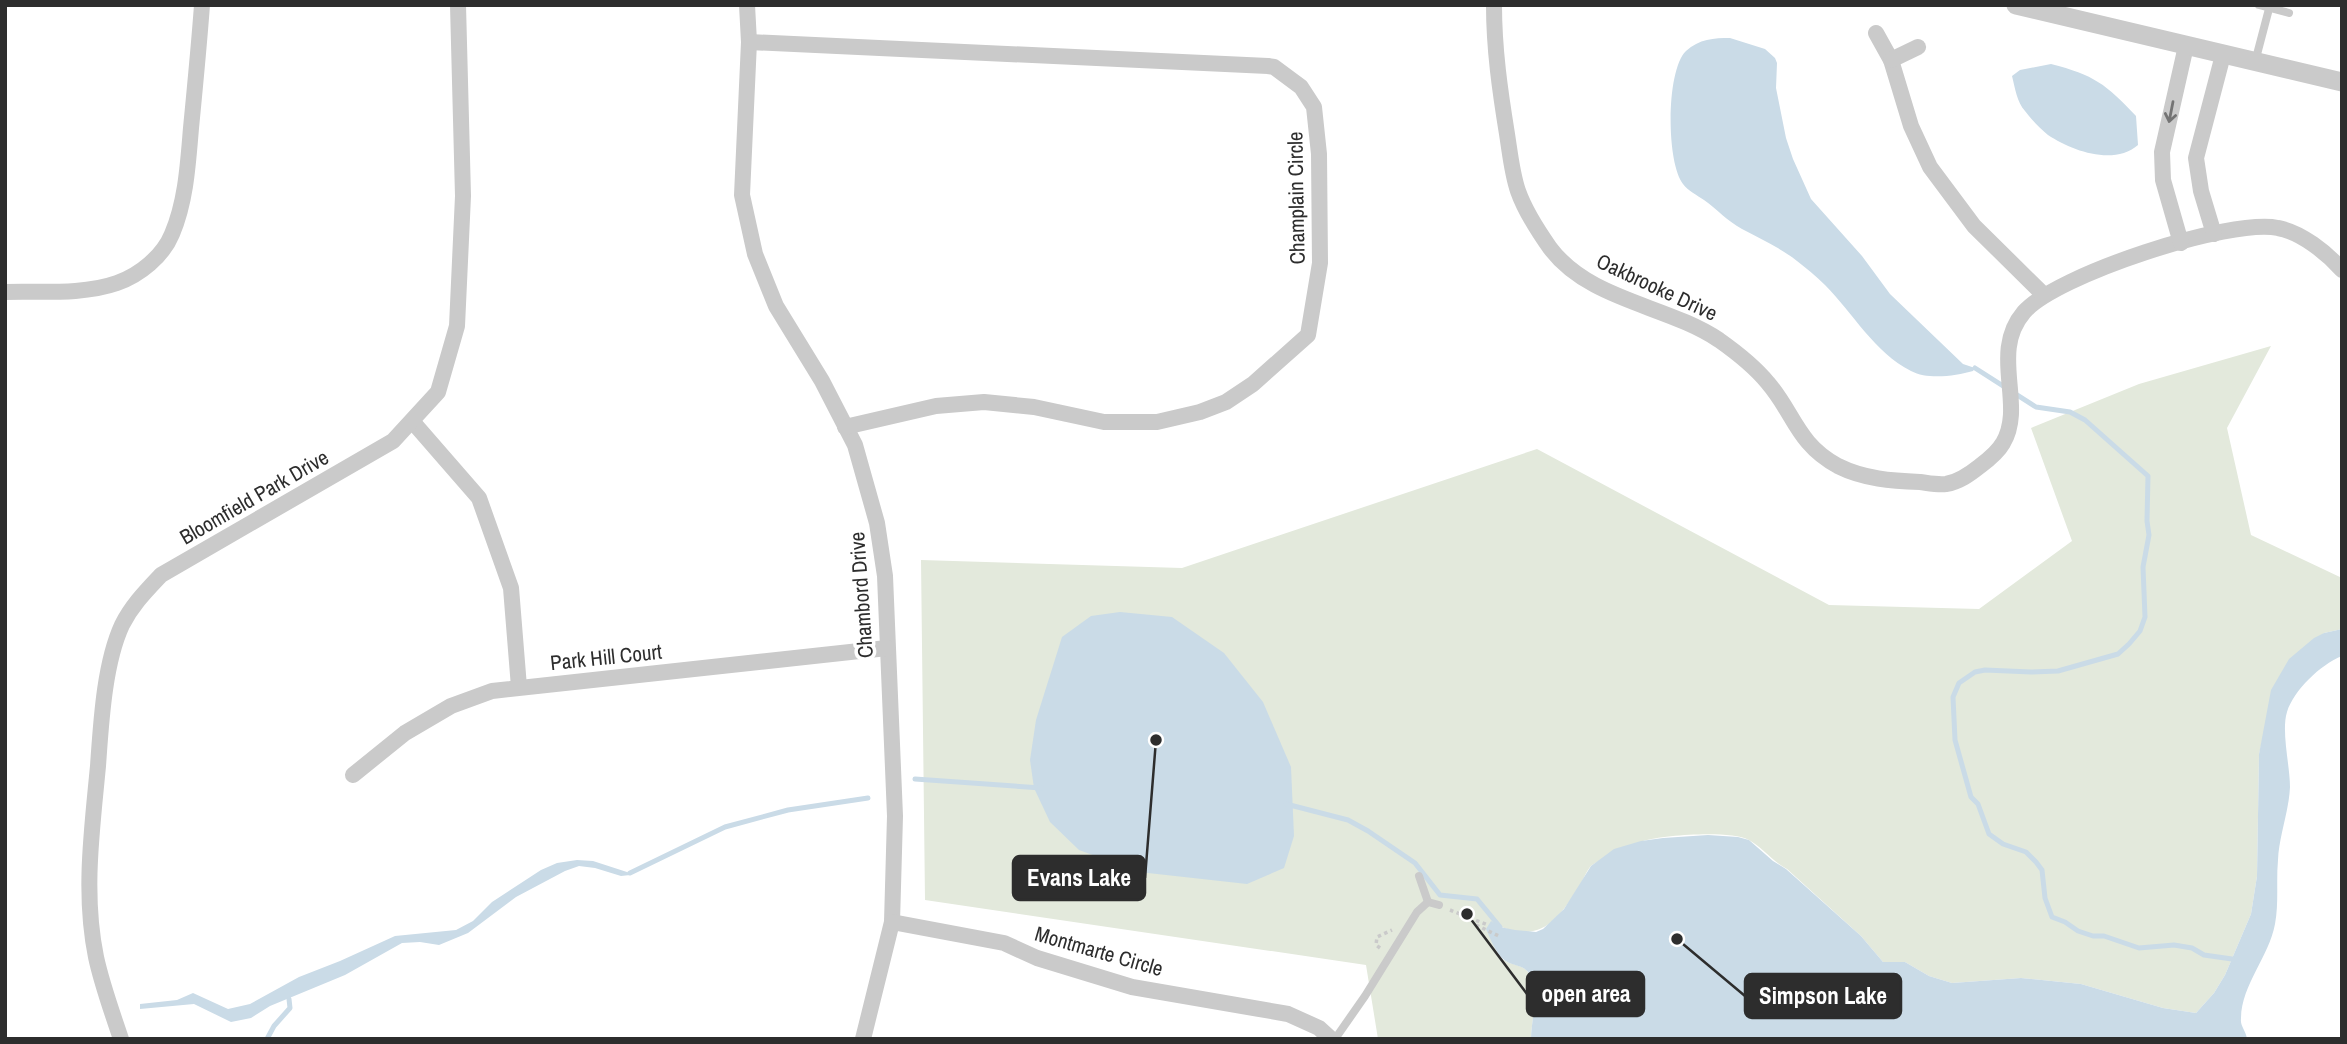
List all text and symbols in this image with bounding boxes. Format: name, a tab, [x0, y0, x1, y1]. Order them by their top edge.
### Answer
one-way arrow	[2164, 100, 2178, 123]
street label: Champlain Circle	[1280, 131, 1312, 265]
street label: Oakbrooke Drive	[1592, 246, 1722, 328]
street label: Bloomfield Park Drive	[174, 443, 334, 551]
street label: Chambord Drive	[842, 531, 880, 659]
street label: Park Hill Court	[549, 637, 663, 677]
callout: Evans Lake	[1013, 856, 1145, 900]
text: Evans Lake	[1027, 862, 1131, 893]
street label: Montmarte Circle	[1032, 919, 1166, 983]
callout: open area	[1527, 972, 1644, 1016]
callout: Simpson Lake	[1745, 974, 1901, 1018]
text: open area	[1541, 978, 1631, 1009]
text: Simpson Lake	[1759, 980, 1887, 1011]

